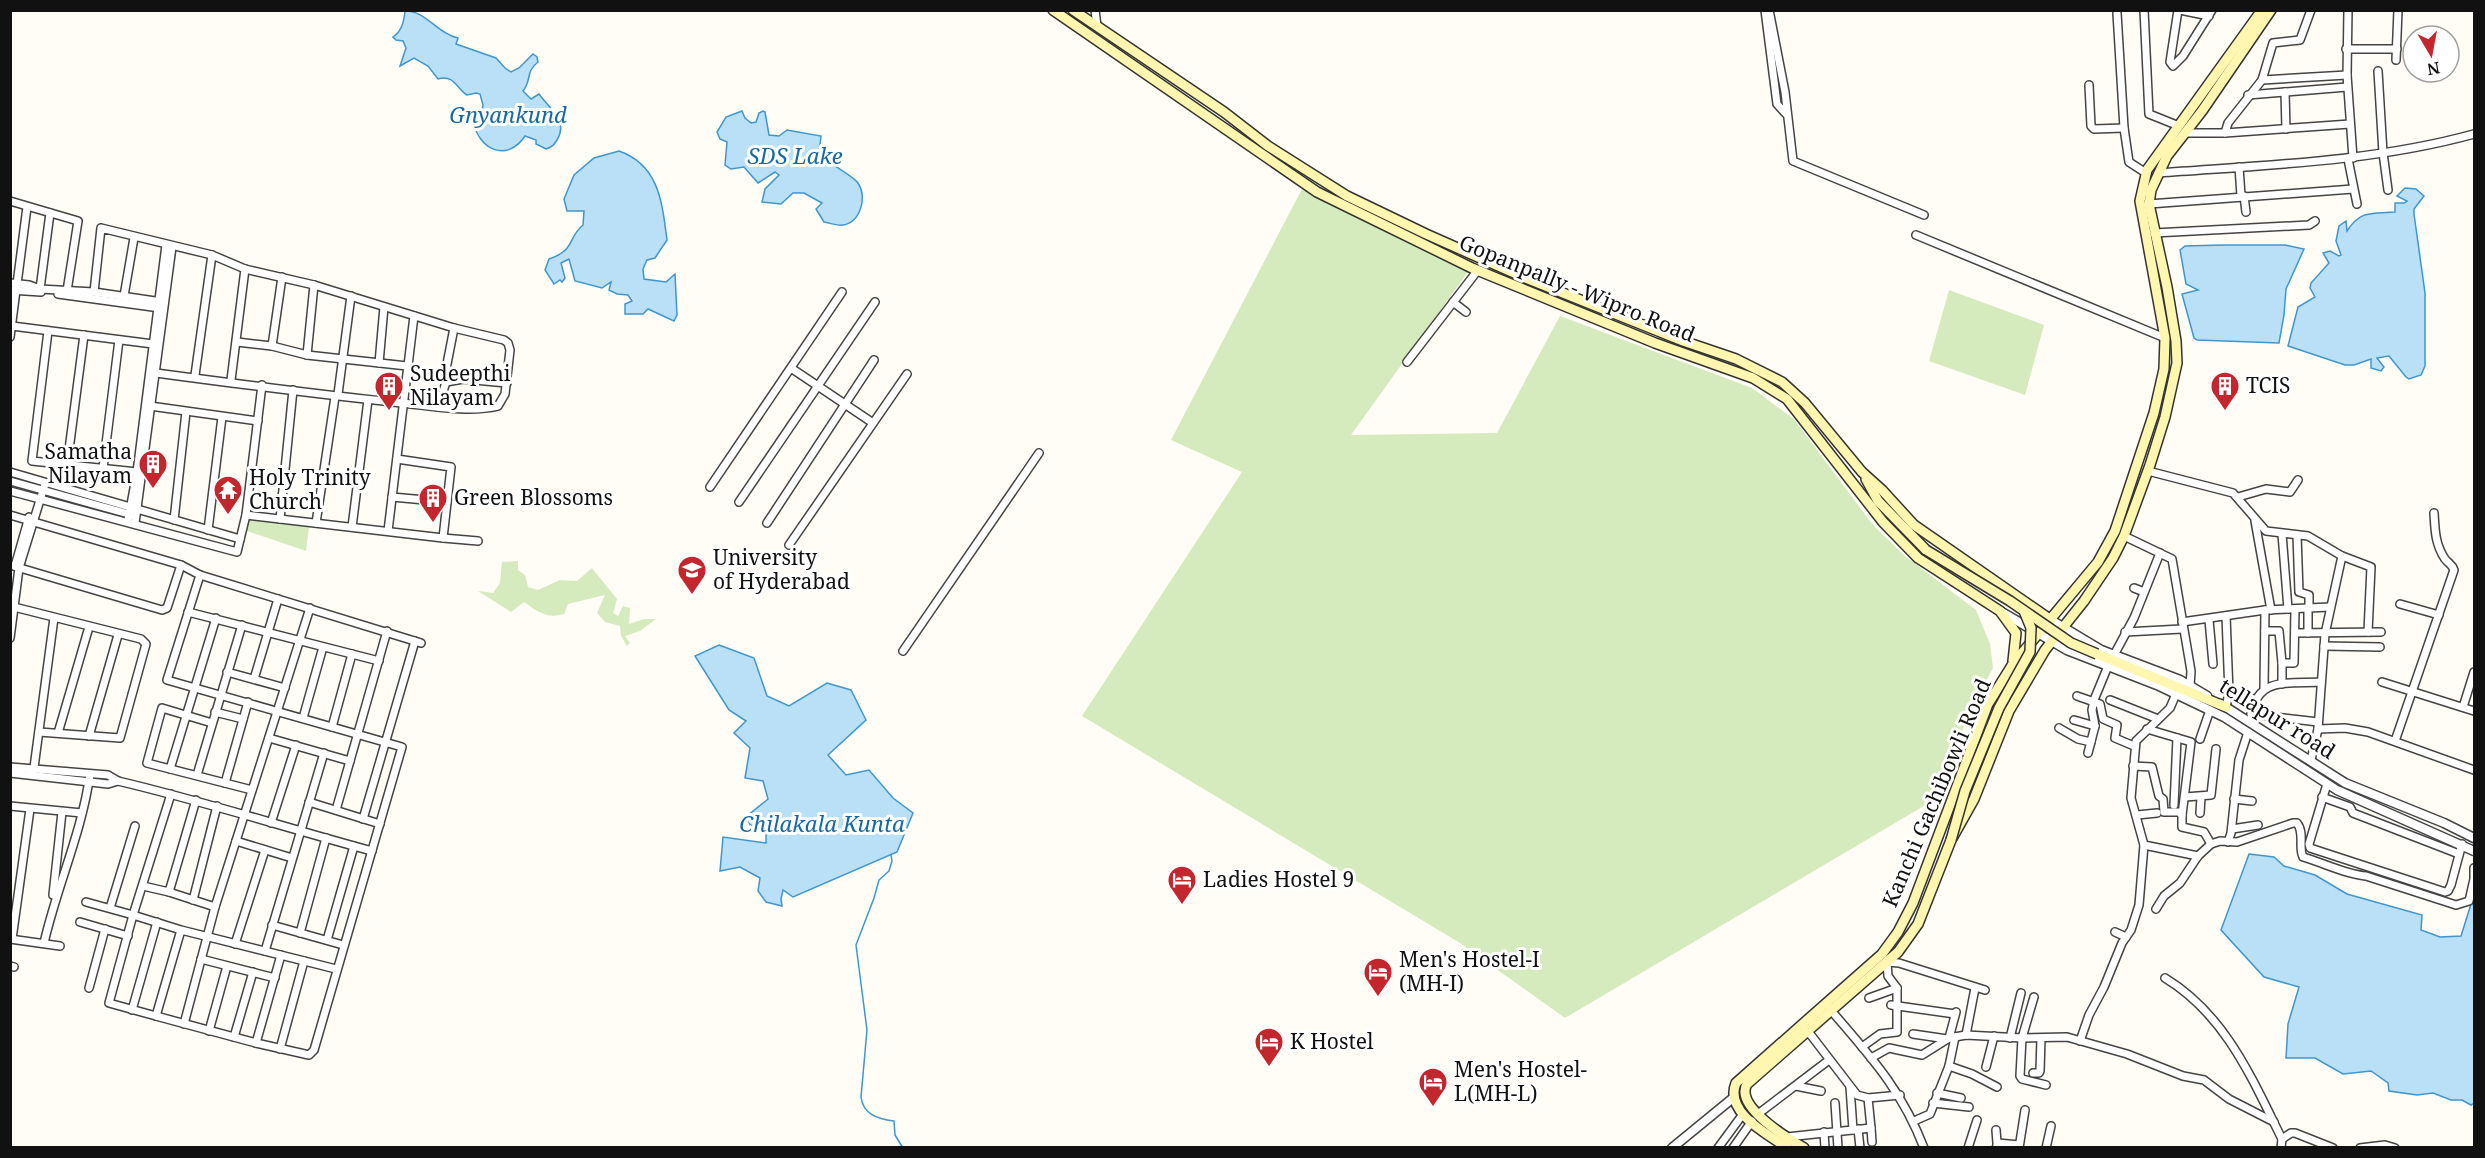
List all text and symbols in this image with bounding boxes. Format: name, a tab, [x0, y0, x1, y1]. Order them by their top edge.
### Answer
north arrow	[2401, 24, 2461, 84]
text: N	[2425, 57, 2442, 81]
water label: Gnyankund	[449, 99, 567, 129]
water label: SDS Lake	[748, 140, 843, 170]
street label: Gopanpally - Wipro Road	[1455, 228, 1700, 348]
place label: Sudeepthi Nilayam	[410, 359, 511, 411]
building icon: Sudeepthi Nilayam	[373, 370, 405, 412]
building icon: TCIS	[2209, 370, 2241, 412]
place label: TCIS	[2246, 371, 2290, 399]
place label: Samatha Nilayam	[45, 437, 132, 489]
building icon: Samatha Nilayam	[137, 448, 169, 490]
place label: Holy Trinity Church	[249, 463, 371, 515]
temple icon: Holy Trinity Church	[212, 474, 244, 516]
building icon: Green Blossoms	[417, 482, 449, 524]
place label: Green Blossoms	[454, 483, 613, 511]
place label: University of Hyderabad	[713, 543, 850, 595]
school or university icon: University of Hyderabad	[676, 554, 708, 596]
street label: tellapur road	[2214, 671, 2341, 765]
street label: Kanchi Gachibowli Road	[1875, 674, 1997, 911]
water label: Chilakala Kunta	[739, 808, 905, 838]
hotel icon: Ladies Hostel 9	[1166, 864, 1198, 906]
place label: Ladies Hostel 9	[1203, 865, 1354, 893]
place label: Men's Hostel-I (MH-I)	[1399, 945, 1540, 997]
hotel icon: Men's Hostel-I (MH-I)	[1362, 956, 1394, 998]
hotel icon: K Hostel	[1253, 1026, 1285, 1068]
place label: K Hostel	[1290, 1027, 1374, 1055]
place label: Men's Hostel- L(MH-L)	[1454, 1055, 1587, 1107]
hotel icon: Men's Hostel- L(MH-L)	[1417, 1066, 1449, 1108]

